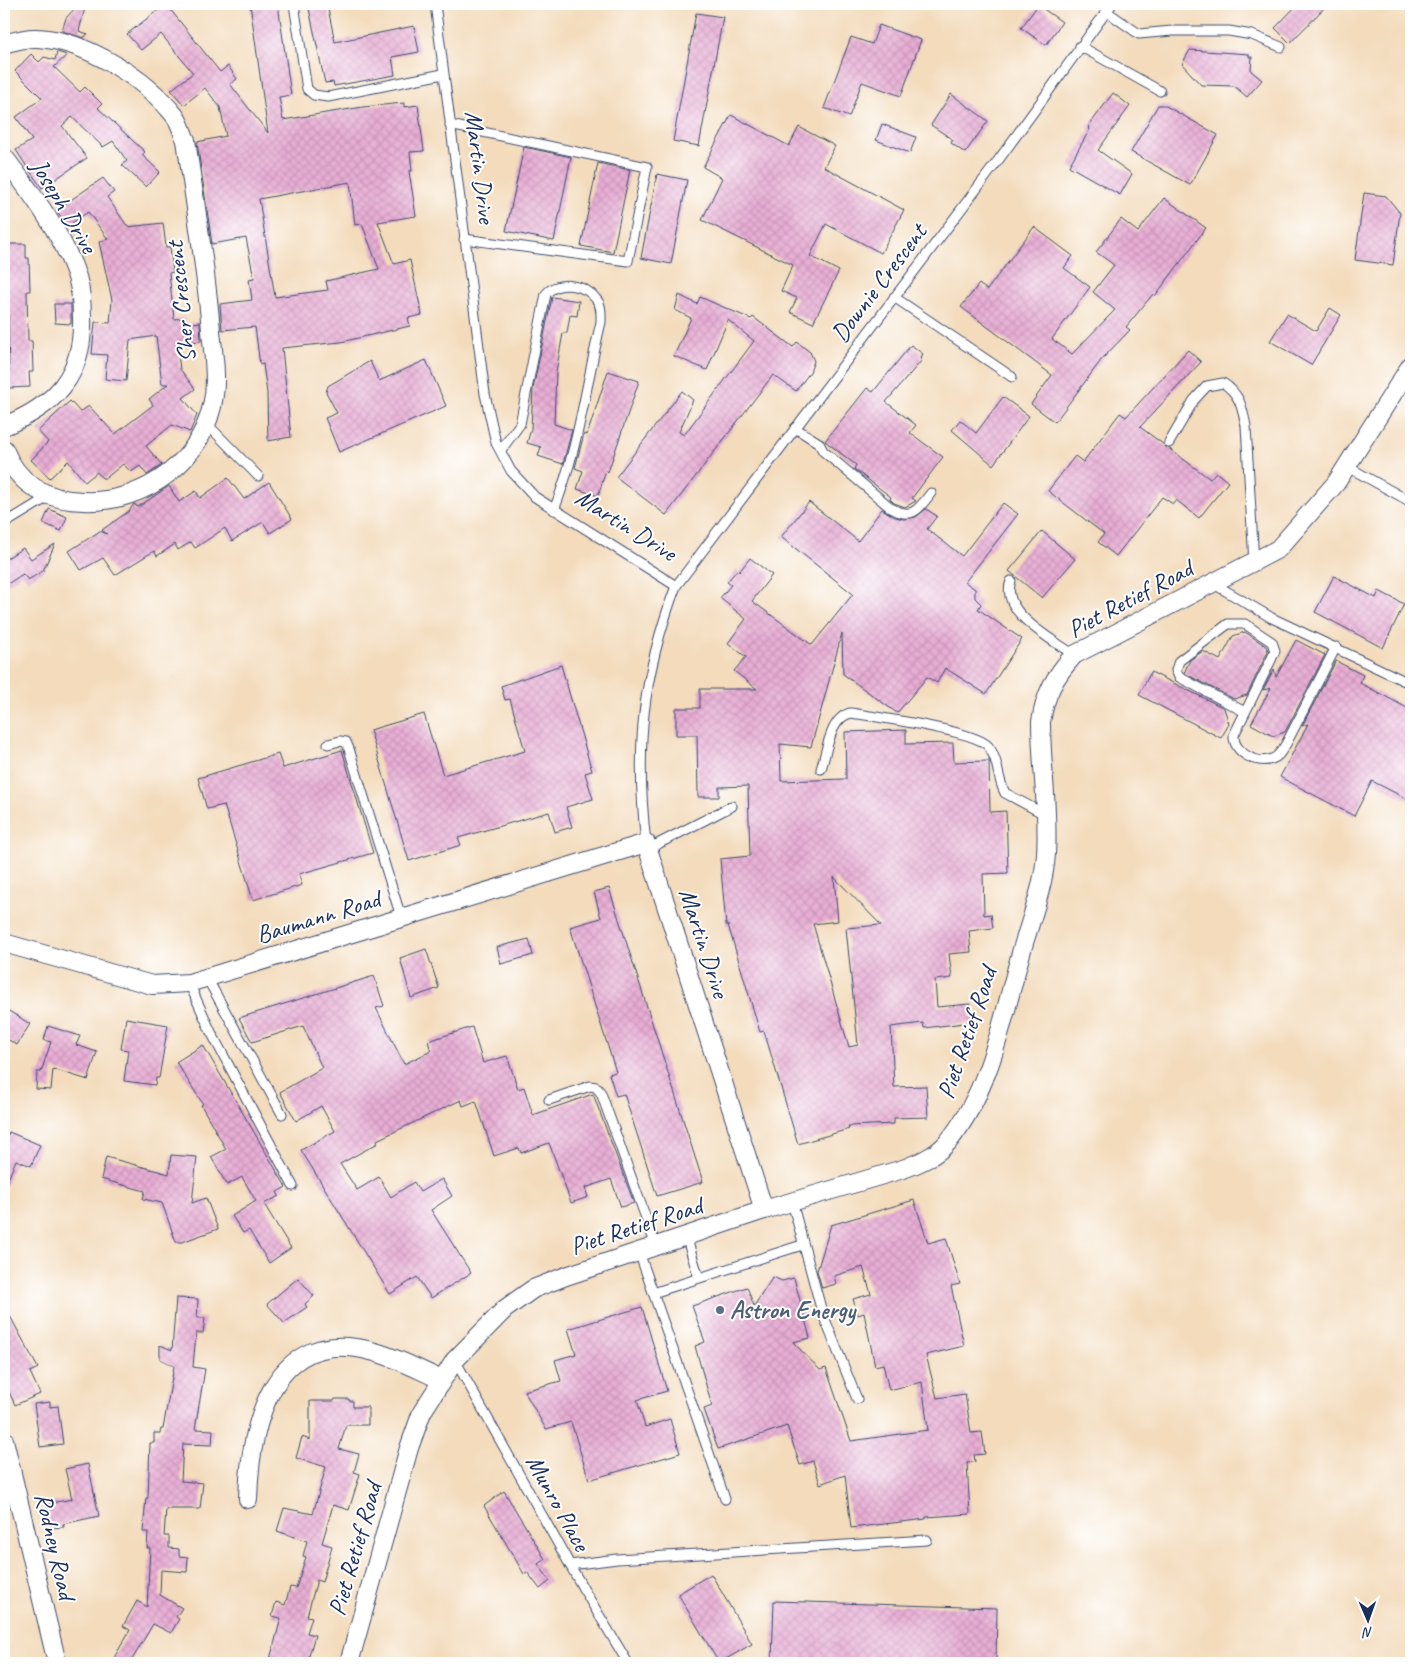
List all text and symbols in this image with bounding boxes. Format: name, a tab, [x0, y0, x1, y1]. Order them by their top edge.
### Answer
street label: Martin Drive	[457, 109, 503, 227]
street label: Joseph Drive	[23, 152, 106, 261]
street label: Downie Crescent	[824, 215, 936, 349]
street label: Sher Crescent	[158, 237, 203, 364]
street label: Martin Drive	[570, 482, 684, 569]
street label: Piet Retief Road	[1062, 551, 1202, 645]
street label: Baumann Road	[252, 882, 388, 951]
street label: Martin Drive	[671, 884, 737, 1003]
street label: Piet Retief Road	[930, 959, 1006, 1103]
street label: Piet Retief Road	[566, 1188, 710, 1262]
place label: Astron Energy	[730, 1294, 857, 1326]
marker: Astron Energy	[714, 1304, 726, 1316]
street label: Munro Place	[518, 1449, 598, 1558]
street label: Piet Retief Road	[321, 1475, 390, 1619]
street label: Rodney Road	[27, 1490, 84, 1607]
north arrow	[1342, 1594, 1392, 1644]
text: N	[1361, 1624, 1373, 1641]

